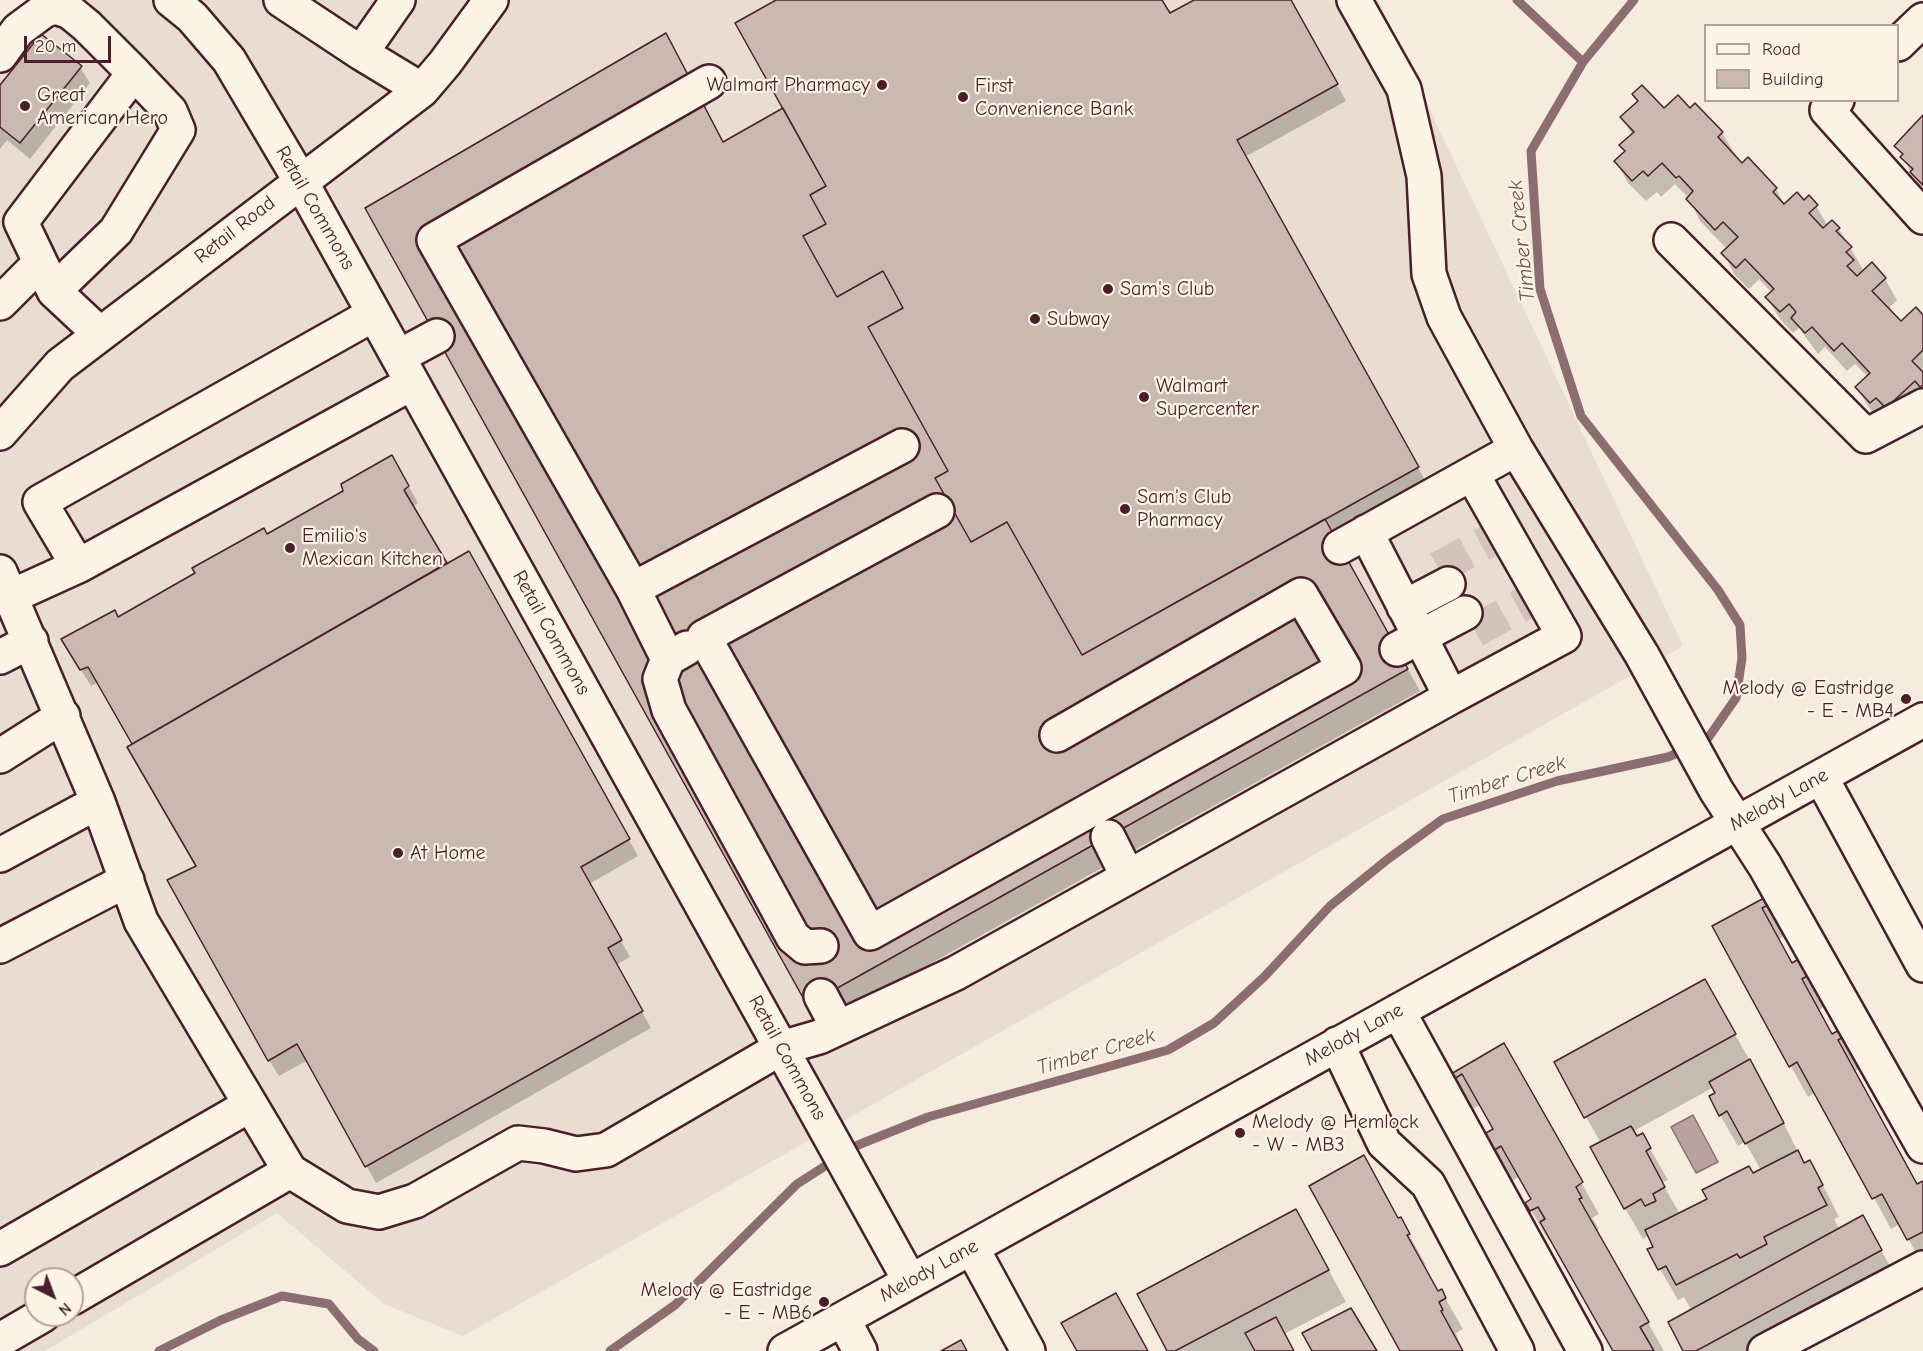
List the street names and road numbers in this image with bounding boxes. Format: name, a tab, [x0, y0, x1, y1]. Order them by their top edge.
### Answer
street label: Retail Commons	[270, 142, 360, 274]
street label: Retail Road	[190, 191, 280, 269]
street label: Retail Commons	[507, 567, 595, 699]
street label: Melody Lane	[1726, 763, 1832, 837]
street label: Retail Commons	[743, 992, 831, 1124]
street label: Melody Lane	[1301, 998, 1407, 1072]
street label: Melody Lane	[876, 1234, 982, 1308]

